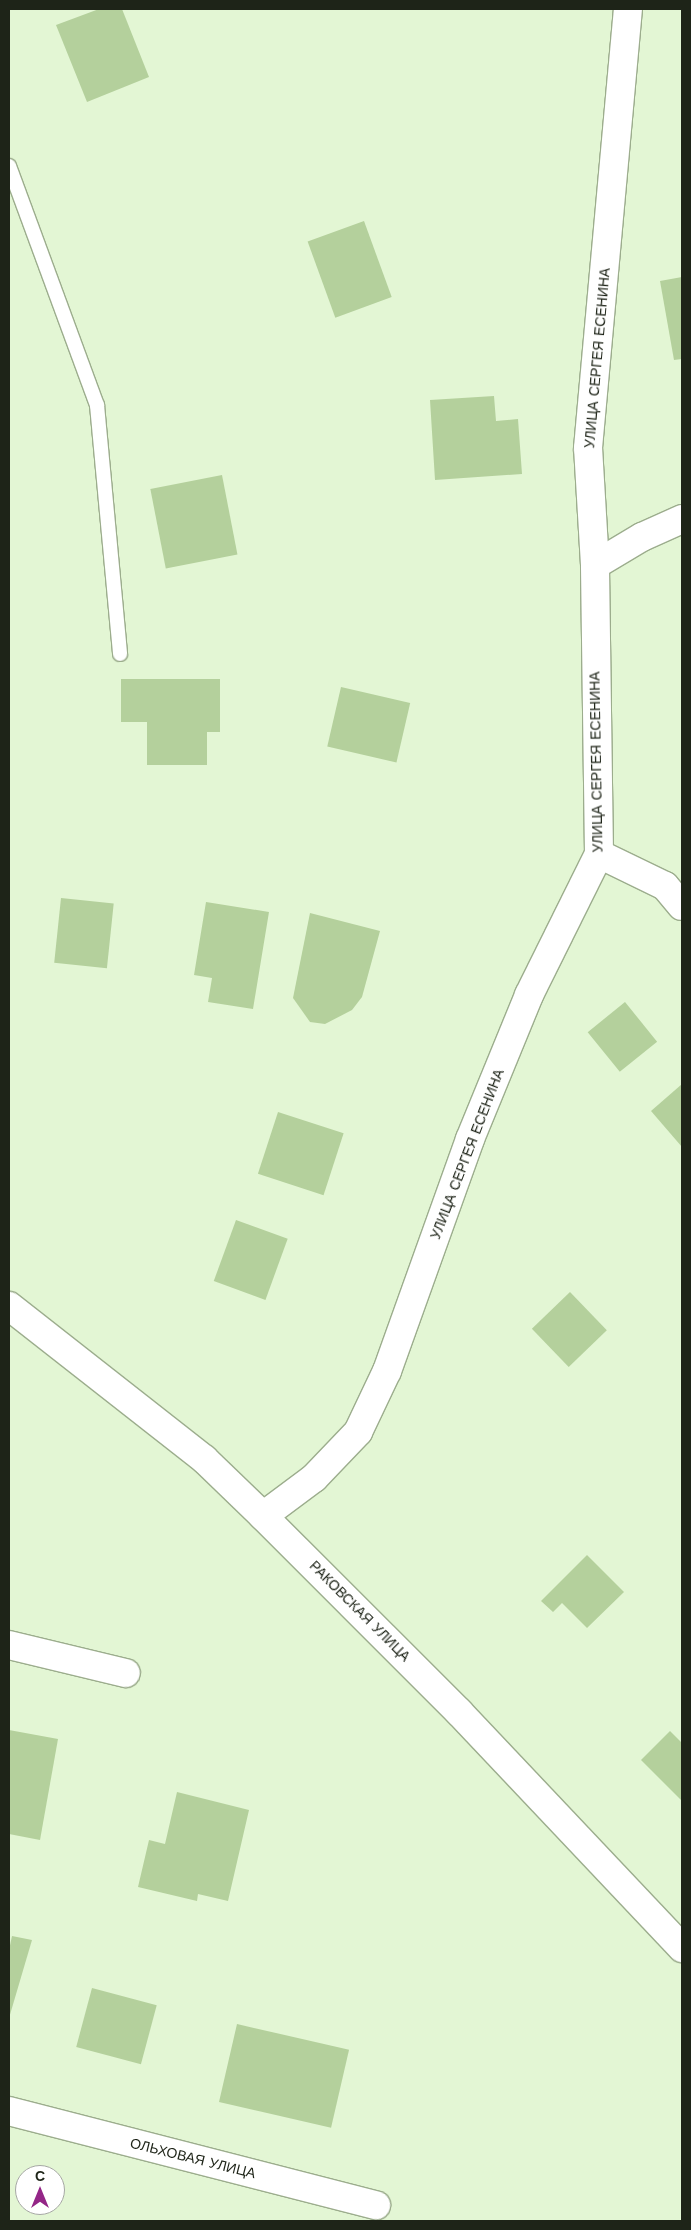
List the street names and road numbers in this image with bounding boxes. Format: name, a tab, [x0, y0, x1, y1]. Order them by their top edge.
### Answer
street label: УЛИЦА СЕРГЕЯ ЕСЕНИНА	[581, 267, 613, 449]
street label: УЛИЦА СЕРГЕЯ ЕСЕНИНА	[586, 671, 606, 853]
street label: УЛИЦА СЕРГЕЯ ЕСЕНИНА	[427, 1066, 507, 1242]
street label: РАКОВСКАЯ УЛИЦА	[306, 1557, 414, 1665]
street label: ОЛЬХОВАЯ УЛИЦА	[129, 2134, 257, 2182]

